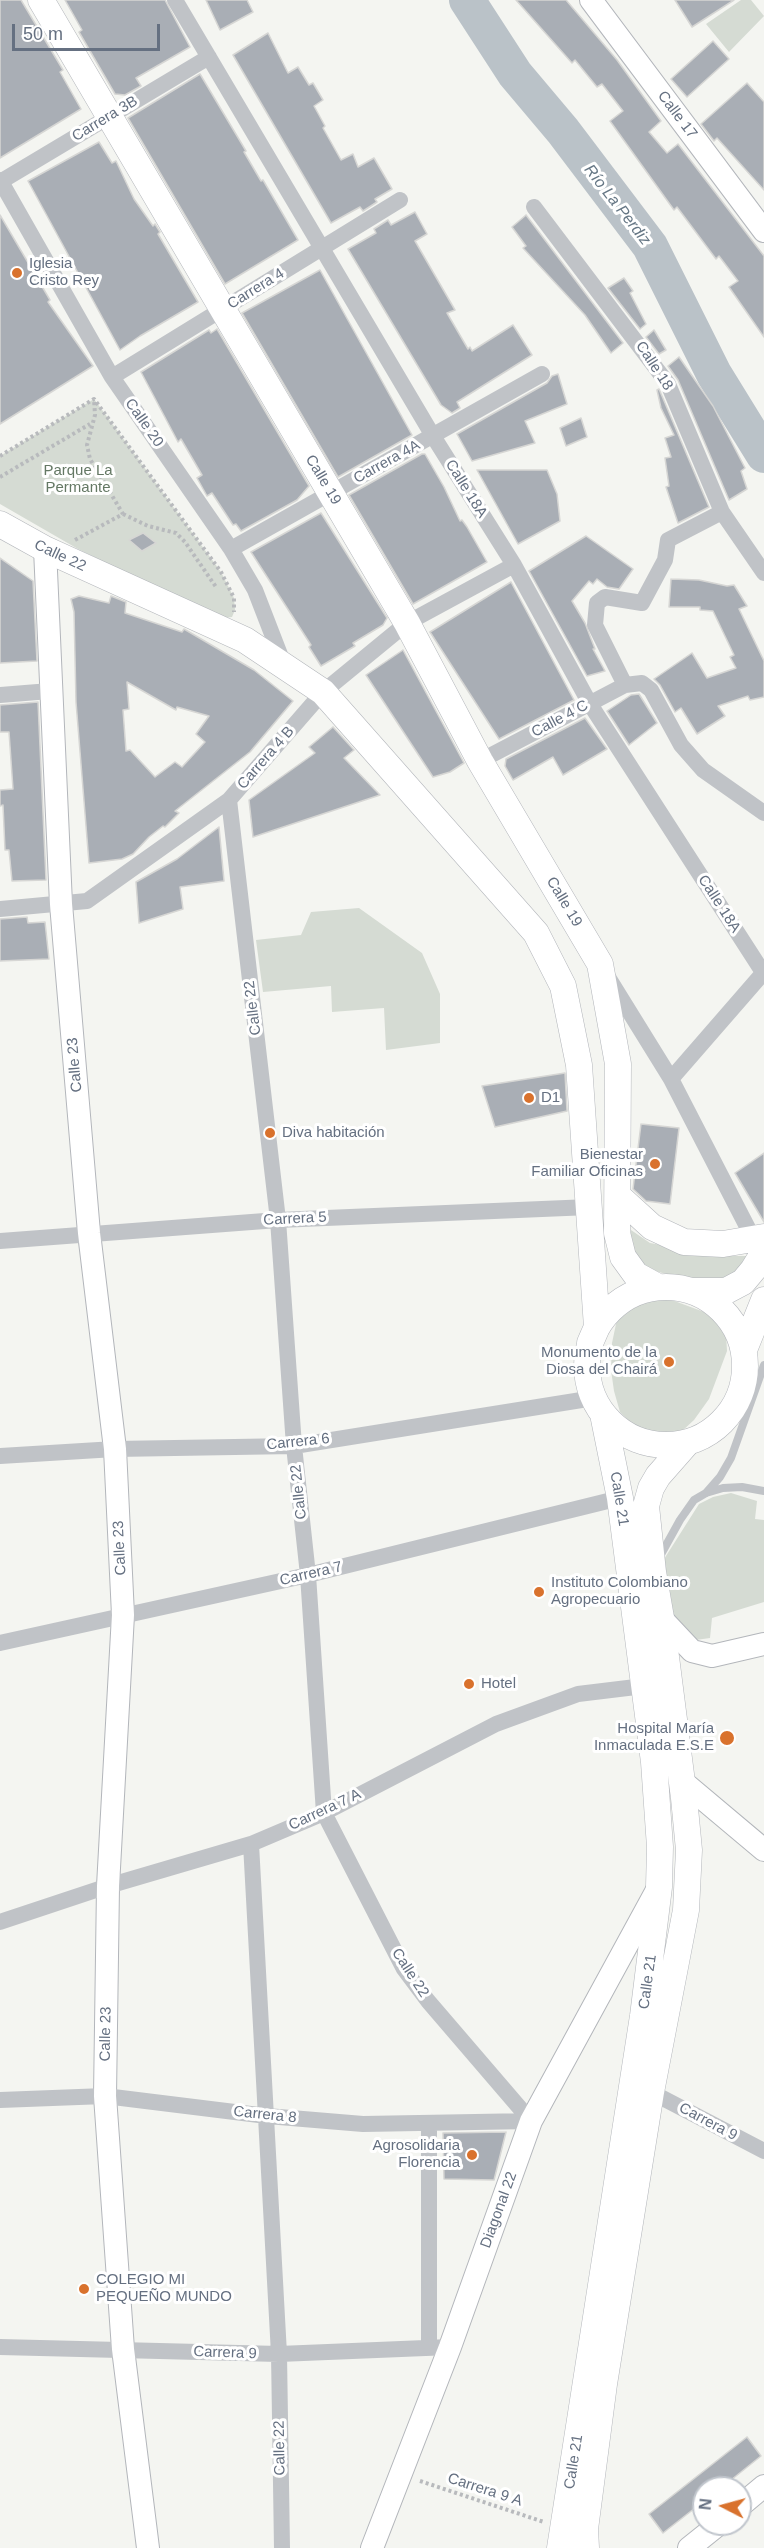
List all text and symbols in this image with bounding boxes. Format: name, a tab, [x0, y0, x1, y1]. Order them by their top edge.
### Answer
scale bar	[15, 12, 164, 50]
text: 50 m	[23, 24, 63, 44]
street label: Calle 17	[653, 88, 701, 142]
street label: Carrera 3B	[69, 92, 141, 146]
water label: Río La Perdiz	[580, 161, 654, 249]
place label: Iglesia Cristo Rey	[29, 255, 99, 290]
street label: Carrera 4	[224, 265, 288, 313]
marker: Iglesia Cristo Rey	[10, 266, 24, 280]
street label: Calle 18	[631, 338, 677, 394]
street label: Calle 20	[121, 395, 167, 451]
street label: Carrera 4A	[351, 436, 423, 488]
street label: Calle 19	[301, 452, 345, 508]
street label: Calle 18A	[441, 457, 491, 521]
park label: Parque La Permante	[43, 462, 113, 497]
street label: Calle 22	[31, 536, 89, 576]
street label: Calle 4 C	[529, 697, 591, 741]
street label: Carrera 4 B	[234, 723, 298, 793]
street label: Calle 18A	[694, 872, 744, 936]
street label: Calle 19	[542, 874, 586, 930]
street label: Calle 22	[241, 980, 265, 1036]
street label: Calle 23	[64, 1037, 86, 1093]
place label: D1	[541, 1089, 560, 1107]
marker: D1	[522, 1091, 536, 1105]
place label: Diva habitación	[282, 1124, 385, 1142]
marker: Diva habitación	[263, 1126, 277, 1140]
place label: Bienestar Familiar Oficinas	[531, 1146, 643, 1181]
marker: Bienestar Familiar Oficinas	[648, 1157, 662, 1171]
street label: Carrera 5	[263, 1208, 327, 1230]
place label: Monumento de la Diosa del Chairá	[541, 1344, 657, 1379]
marker: Monumento de la Diosa del Chairá	[662, 1355, 676, 1369]
street label: Carrera 6	[266, 1430, 330, 1454]
street label: Calle 22	[287, 1464, 311, 1520]
street label: Calle 21	[606, 1470, 632, 1528]
street label: Calle 23	[110, 1520, 130, 1576]
street label: Carrera 7	[278, 1558, 344, 1590]
place label: Instituto Colombiano Agropecuario	[551, 1574, 688, 1609]
marker: Instituto Colombiano Agropecuario	[532, 1585, 546, 1599]
place label: Hotel	[481, 1675, 516, 1693]
marker: Hotel	[462, 1677, 476, 1691]
place label: Hospital María Inmaculada E.S.E	[594, 1720, 714, 1755]
marker: Hospital María Inmaculada E.S.E	[718, 1729, 736, 1747]
street label: Carrera 7 A	[286, 1785, 364, 1835]
street label: Calle 22	[387, 1945, 433, 2001]
street label: Calle 21	[635, 1953, 661, 2011]
street label: Calle 23	[97, 2006, 115, 2062]
street label: Carrera 9	[676, 2099, 740, 2145]
street label: Carrera 8	[233, 2103, 297, 2127]
place label: Agrosolidaria Florencia	[372, 2137, 460, 2172]
marker: Agrosolidaria Florencia	[465, 2148, 479, 2162]
street label: Diagonal 22	[477, 2169, 521, 2251]
place label: COLEGIO MI PEQUEÑO MUNDO	[96, 2271, 232, 2306]
marker: COLEGIO MI PEQUEÑO MUNDO	[77, 2282, 91, 2296]
street label: Carrera 9	[193, 2343, 257, 2363]
street label: Calle 22	[271, 2420, 289, 2476]
street label: Calle 21	[561, 2433, 587, 2491]
street label: Carrera 9 A	[445, 2469, 525, 2511]
north arrow	[692, 2476, 752, 2536]
text: N	[697, 2498, 715, 2511]

